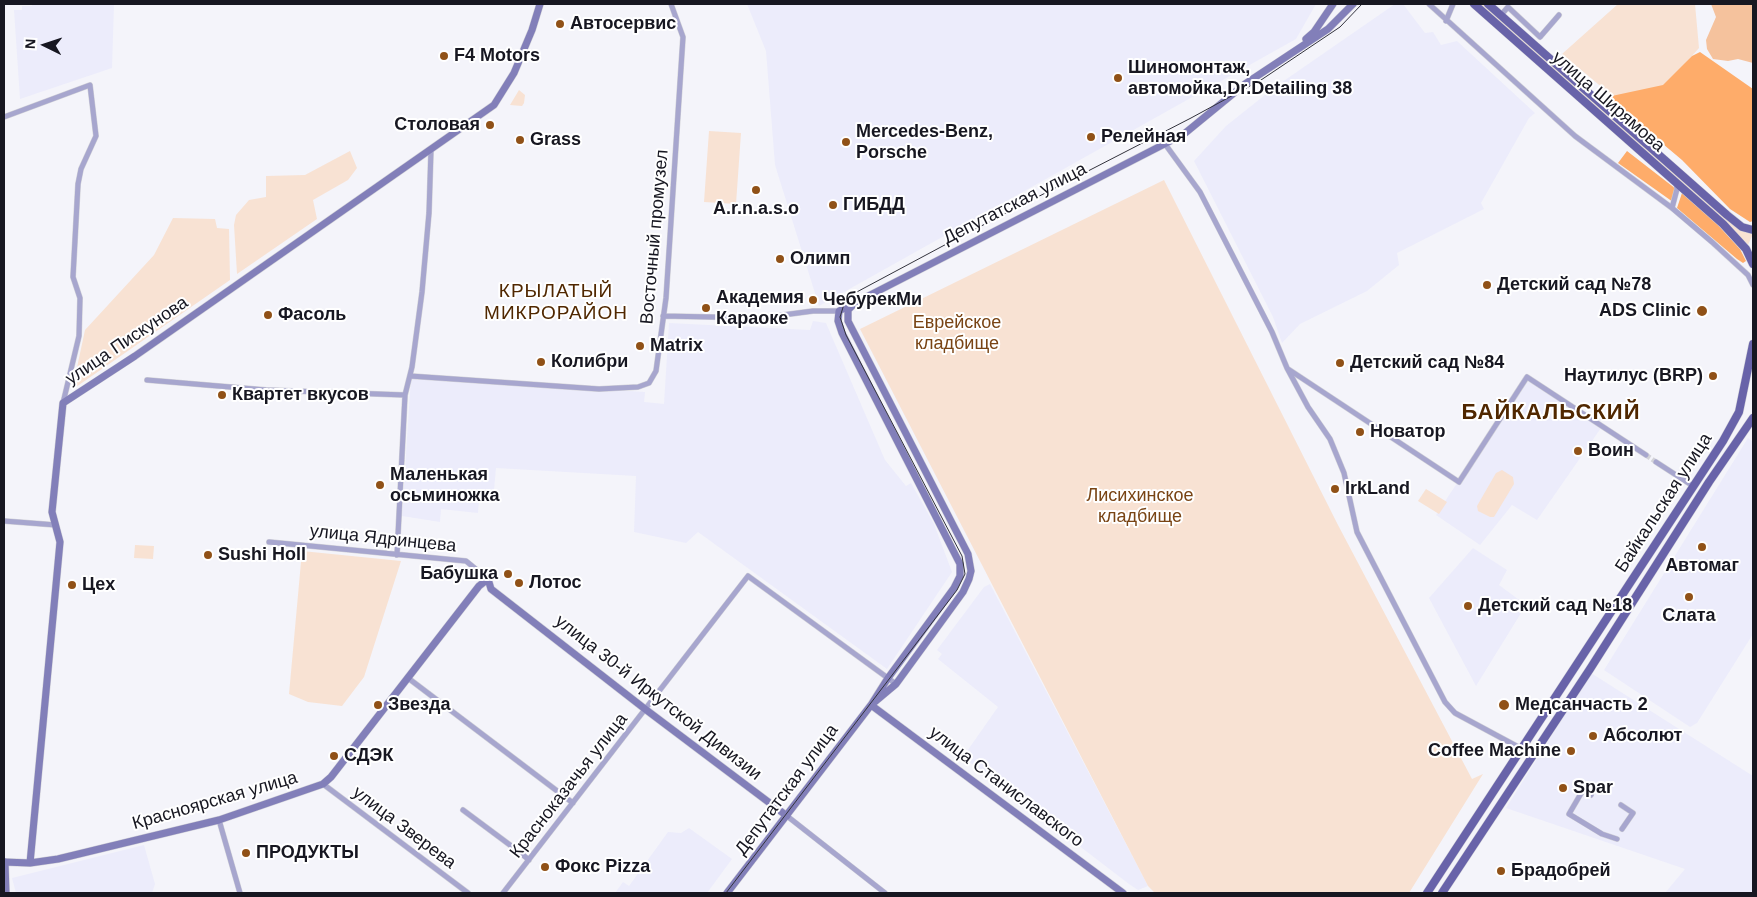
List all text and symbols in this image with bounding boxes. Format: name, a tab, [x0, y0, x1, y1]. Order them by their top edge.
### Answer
place label: Автосервис	[570, 13, 676, 35]
marker: Автосервис	[554, 18, 566, 30]
north arrow	[20, 20, 70, 70]
text: N	[22, 38, 38, 50]
place label: F4 Motors	[454, 45, 540, 67]
street label: улица Ширямова	[1547, 47, 1669, 157]
marker: F4 Motors	[438, 50, 450, 62]
place label: Шиномонтаж, автомойка,Dr.Detailing 38	[1128, 57, 1352, 100]
marker: Шиномонтаж, автомойка,Dr.Detailing 38	[1112, 72, 1124, 84]
place label: Столовая	[394, 114, 480, 136]
marker: Столовая	[484, 119, 496, 131]
place label: Mercedes-Benz, Porsche	[856, 121, 993, 163]
place label: Релейная	[1101, 126, 1186, 148]
place label: Grass	[530, 129, 581, 151]
marker: Релейная	[1085, 131, 1097, 143]
marker: Grass	[514, 134, 526, 146]
marker: Mercedes-Benz, Porsche	[840, 136, 852, 148]
street label: Восточный промузел	[637, 149, 673, 325]
street label: Депутатская улица	[940, 158, 1090, 250]
marker: A.r.n.a.s.o	[750, 184, 762, 196]
place label: ГИБДД	[843, 194, 905, 216]
place label: A.r.n.a.s.o	[713, 198, 799, 220]
marker: ГИБДД	[827, 199, 839, 211]
place label: Олимп	[790, 248, 850, 270]
marker: Олимп	[774, 253, 786, 265]
place label: Детский сад №78	[1497, 274, 1651, 296]
marker: Детский сад №78	[1481, 279, 1493, 291]
district label: КРЫЛАТЫЙ МИКРОРАЙОН	[483, 281, 629, 325]
place label: Академия Караоке	[716, 287, 804, 330]
place label: ЧебурекМи	[823, 289, 922, 311]
street label: улица Пискунова	[62, 292, 192, 390]
marker: ЧебурекМи	[807, 294, 819, 306]
place label: ADS Clinic	[1599, 300, 1691, 322]
marker: Академия Караоке	[700, 302, 712, 314]
place label: Фасоль	[278, 304, 346, 326]
marker: ADS Clinic	[1695, 304, 1709, 318]
marker: Фасоль	[262, 309, 274, 321]
park label: Еврейское кладбище	[913, 312, 1001, 354]
place label: Matrix	[650, 335, 703, 357]
marker: Matrix	[634, 340, 646, 352]
place label: Колибри	[551, 351, 628, 373]
place label: Детский сад №84	[1350, 352, 1504, 374]
marker: Колибри	[535, 356, 547, 368]
marker: Детский сад №84	[1334, 357, 1346, 369]
place label: Наутилус (BRP)	[1564, 365, 1703, 387]
marker: Наутилус (BRP)	[1707, 370, 1719, 382]
place label: Квартет вкусов	[232, 384, 369, 406]
marker: Квартет вкусов	[216, 389, 228, 401]
district label: БАЙКАЛЬСКИЙ	[1460, 400, 1642, 426]
place label: Новатор	[1370, 421, 1445, 443]
marker: Новатор	[1354, 426, 1366, 438]
street label: Байкальская улица	[1611, 429, 1717, 577]
place label: Воин	[1588, 440, 1634, 462]
marker: Воин	[1572, 445, 1584, 457]
place label: Маленькая осьминожка	[390, 464, 500, 506]
place label: IrkLand	[1345, 478, 1410, 500]
marker: Маленькая осьминожка	[374, 479, 386, 491]
marker: IrkLand	[1329, 483, 1341, 495]
park label: Лисихинское кладбище	[1086, 485, 1194, 528]
street label: улица Ядринцева	[309, 521, 457, 557]
marker: Автомаг	[1696, 541, 1708, 553]
place label: Sushi Holl	[218, 544, 306, 566]
marker: Sushi Holl	[202, 549, 214, 561]
place label: Автомаг	[1665, 555, 1739, 577]
place label: Бабушка	[420, 563, 498, 585]
marker: Бабушка	[502, 568, 514, 580]
place label: Лотос	[529, 572, 582, 594]
place label: Цех	[82, 574, 115, 596]
marker: Лотос	[513, 577, 525, 589]
marker: Цех	[66, 579, 78, 591]
marker: Слата	[1683, 591, 1695, 603]
place label: Детский сад №18	[1478, 595, 1632, 617]
marker: Детский сад №18	[1462, 600, 1474, 612]
place label: Слата	[1662, 605, 1716, 627]
street label: улица 30-й Иркутской Дивизии	[550, 611, 766, 785]
place label: Звезда	[388, 694, 450, 716]
place label: Медсанчасть 2	[1515, 694, 1648, 716]
marker: Медсанчасть 2	[1497, 698, 1511, 712]
marker: Звезда	[372, 699, 384, 711]
street label: Красноказачья улица	[506, 709, 632, 863]
street label: Депутатская улица	[731, 720, 843, 860]
street label: улица Станиславского	[925, 722, 1087, 852]
place label: Абсолют	[1603, 725, 1682, 747]
marker: Абсолют	[1587, 730, 1599, 742]
place label: Coffee Machine	[1428, 740, 1561, 762]
place label: СДЭК	[344, 745, 393, 767]
marker: Coffee Machine	[1565, 745, 1577, 757]
marker: СДЭК	[328, 750, 340, 762]
street label: Красноярская улица	[130, 767, 300, 835]
place label: Spar	[1573, 777, 1613, 799]
street label: улица Зверева	[348, 782, 460, 874]
marker: Spar	[1557, 782, 1569, 794]
place label: ПРОДУКТЫ	[256, 842, 359, 864]
marker: ПРОДУКТЫ	[240, 847, 252, 859]
place label: Фокс Pizza	[555, 856, 650, 878]
place label: Брадобрей	[1511, 860, 1611, 882]
marker: Фокс Pizza	[539, 861, 551, 873]
marker: Брадобрей	[1495, 865, 1507, 877]

